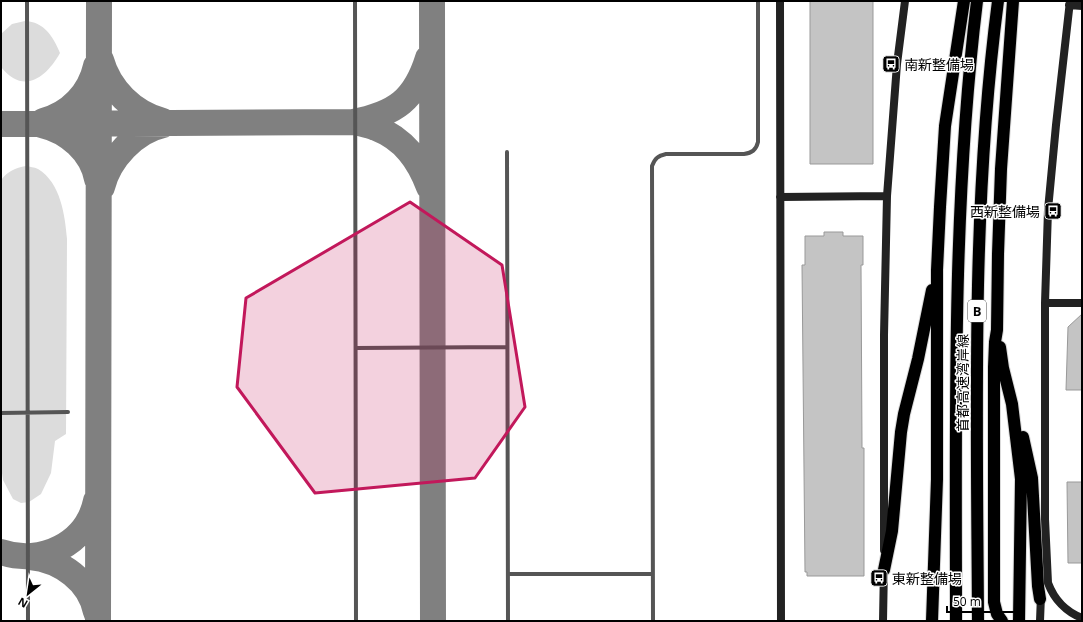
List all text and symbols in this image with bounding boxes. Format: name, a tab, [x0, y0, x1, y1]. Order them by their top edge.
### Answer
bus stop icon: 南新整備場	[881, 54, 901, 74]
place label: 南新整備場	[904, 55, 974, 74]
bus stop icon: 西新整備場	[1043, 201, 1063, 221]
place label: 西新整備場	[970, 202, 1040, 221]
road number: B	[968, 300, 986, 322]
street label: 首都高速湾岸線	[953, 334, 972, 432]
bus stop icon: 東新整備場	[869, 568, 889, 588]
place label: 東新整備場	[892, 569, 962, 588]
north arrow	[8, 574, 48, 614]
scale bar	[947, 588, 1019, 614]
text: 50 m	[953, 593, 981, 610]
text: N	[15, 594, 30, 612]

